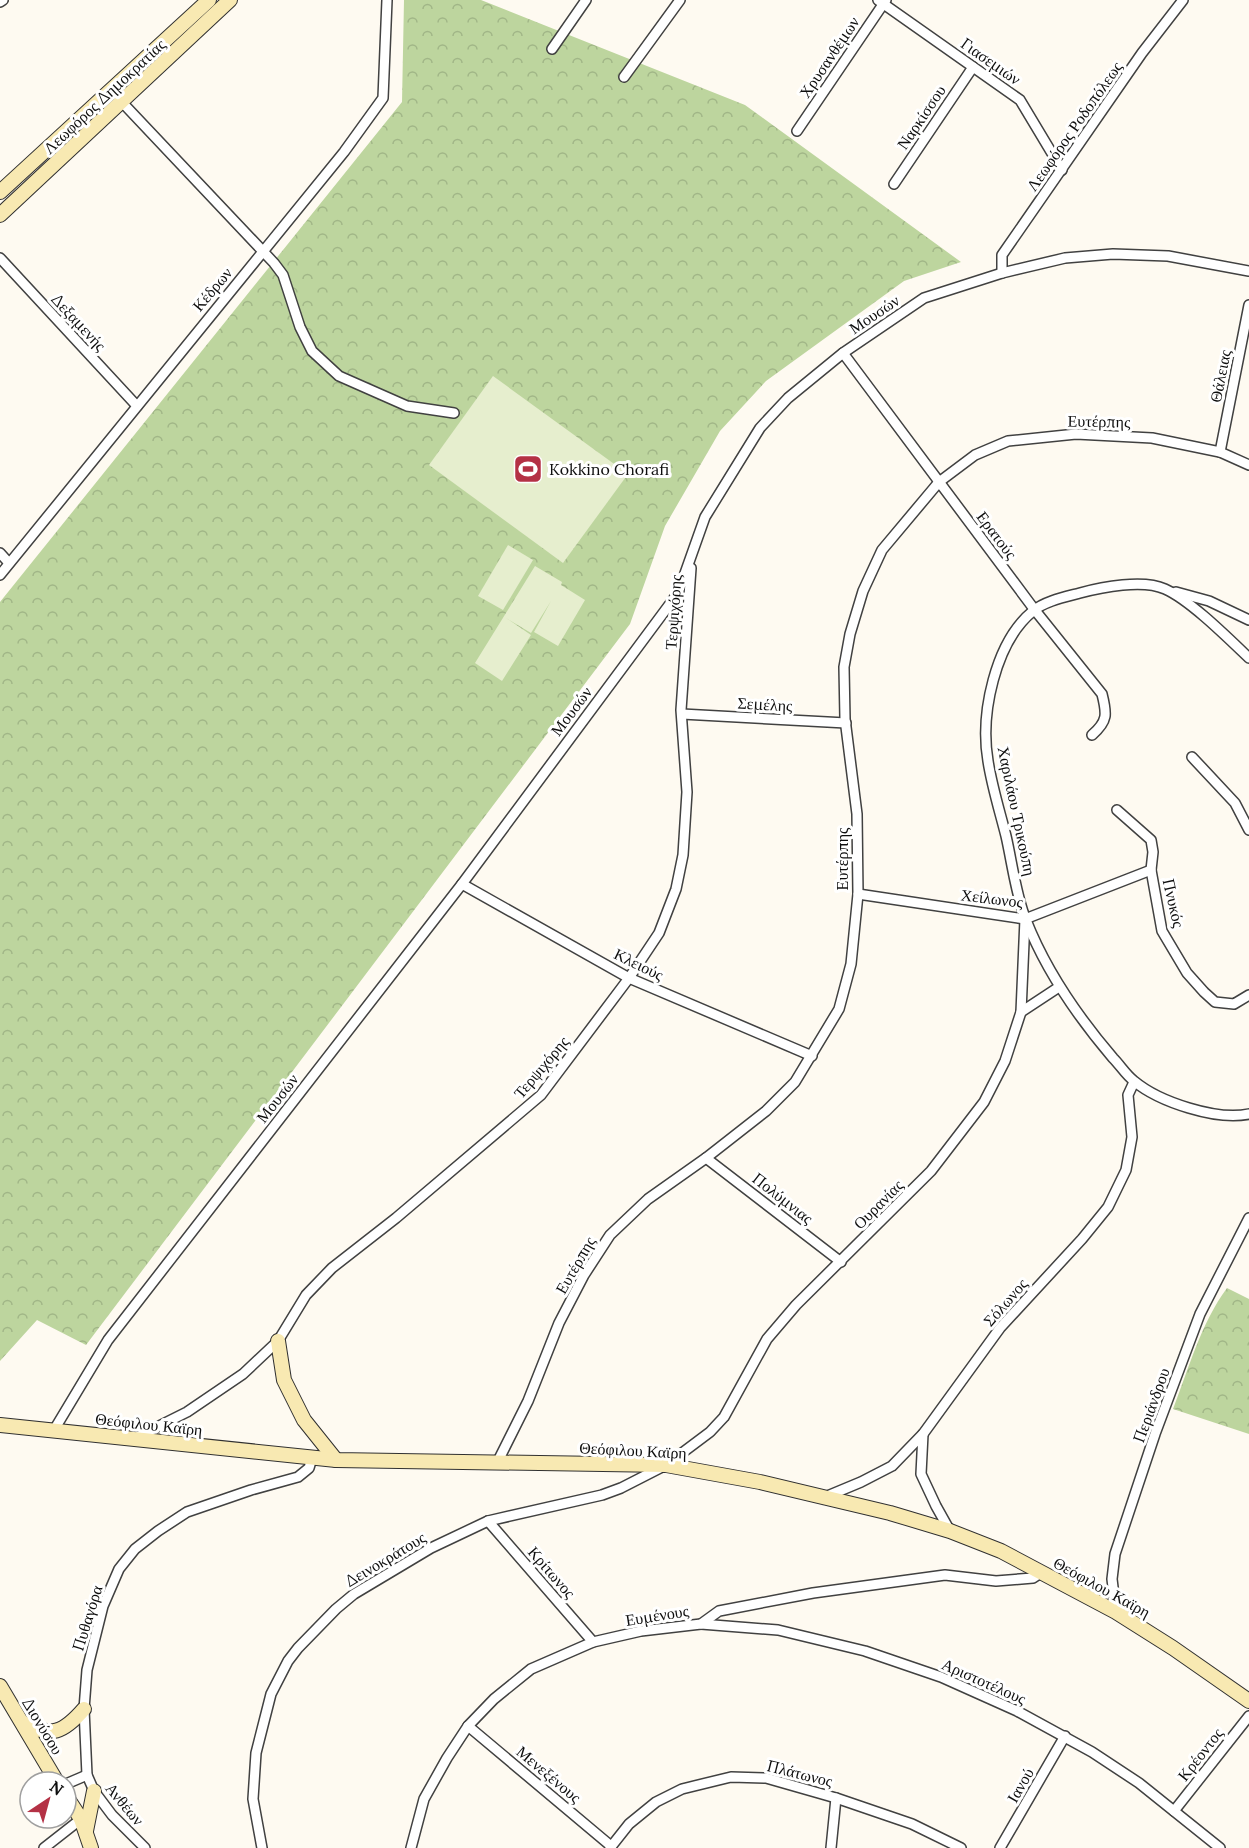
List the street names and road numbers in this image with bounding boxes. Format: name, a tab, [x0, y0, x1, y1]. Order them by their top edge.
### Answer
street label: Χρυσανθέμων	[795, 13, 863, 101]
street label: Γιασεμιών	[957, 33, 1025, 89]
street label: Λεωφόρος Δημοκρατίας	[39, 34, 170, 158]
street label: Λεωφόρος Ροδοπόλεως	[1022, 57, 1127, 195]
street label: Ναρκίσσου	[892, 81, 950, 153]
street label: Κέδρων	[188, 263, 236, 315]
street label: Δεξαμενής	[47, 289, 111, 355]
street label: Μουσών	[845, 290, 903, 338]
street label: Θάλειας	[1205, 347, 1235, 404]
street label: Ευτέρπης	[1067, 410, 1131, 432]
street label: Ερατούς	[973, 507, 1022, 563]
street label: Τερψιχόρης	[660, 573, 686, 650]
street label: Μουσών	[546, 682, 596, 740]
street label: Σεμέλης	[737, 693, 794, 715]
street label: Χαριλάου Τρικούπη	[994, 744, 1040, 878]
street label: Ευτέρπης	[832, 827, 852, 890]
street label: Πνυκός	[1159, 877, 1189, 930]
street label: Χείλωνος	[960, 884, 1025, 912]
street label: Κλειούς	[611, 943, 668, 985]
street label: Τερψιχόρης	[509, 1031, 573, 1102]
street label: Μουσών	[252, 1070, 302, 1126]
street label: Πολύμνιας	[749, 1168, 818, 1228]
street label: Ουρανίας	[849, 1175, 907, 1233]
street label: Ευτέρπης	[551, 1232, 600, 1297]
street label: Σόλωνος	[979, 1273, 1032, 1330]
street label: Περιάνδρου	[1128, 1365, 1174, 1445]
street label: Θεόφιλου Καϊρη	[94, 1408, 204, 1440]
street label: Θεόφιλου Καϊρη	[579, 1437, 687, 1463]
street label: Δεινοκράτους	[341, 1527, 430, 1591]
street label: Κρίτωνος	[524, 1542, 580, 1603]
street label: Θεόφιλου Καϊρη	[1050, 1552, 1154, 1622]
street label: Πυθαγόρα	[68, 1582, 107, 1653]
street label: Ευμένους	[624, 1600, 691, 1630]
street label: Αριστοτέλους	[939, 1654, 1030, 1709]
street label: Διονύσου	[18, 1694, 68, 1758]
street label: Κρέοντος	[1173, 1723, 1227, 1785]
street label: Μενεξένους	[513, 1741, 586, 1807]
street label: Πλάτωνος	[765, 1755, 835, 1791]
street label: Ιανού	[1002, 1764, 1038, 1806]
street label: Ανθέων	[101, 1779, 149, 1829]

